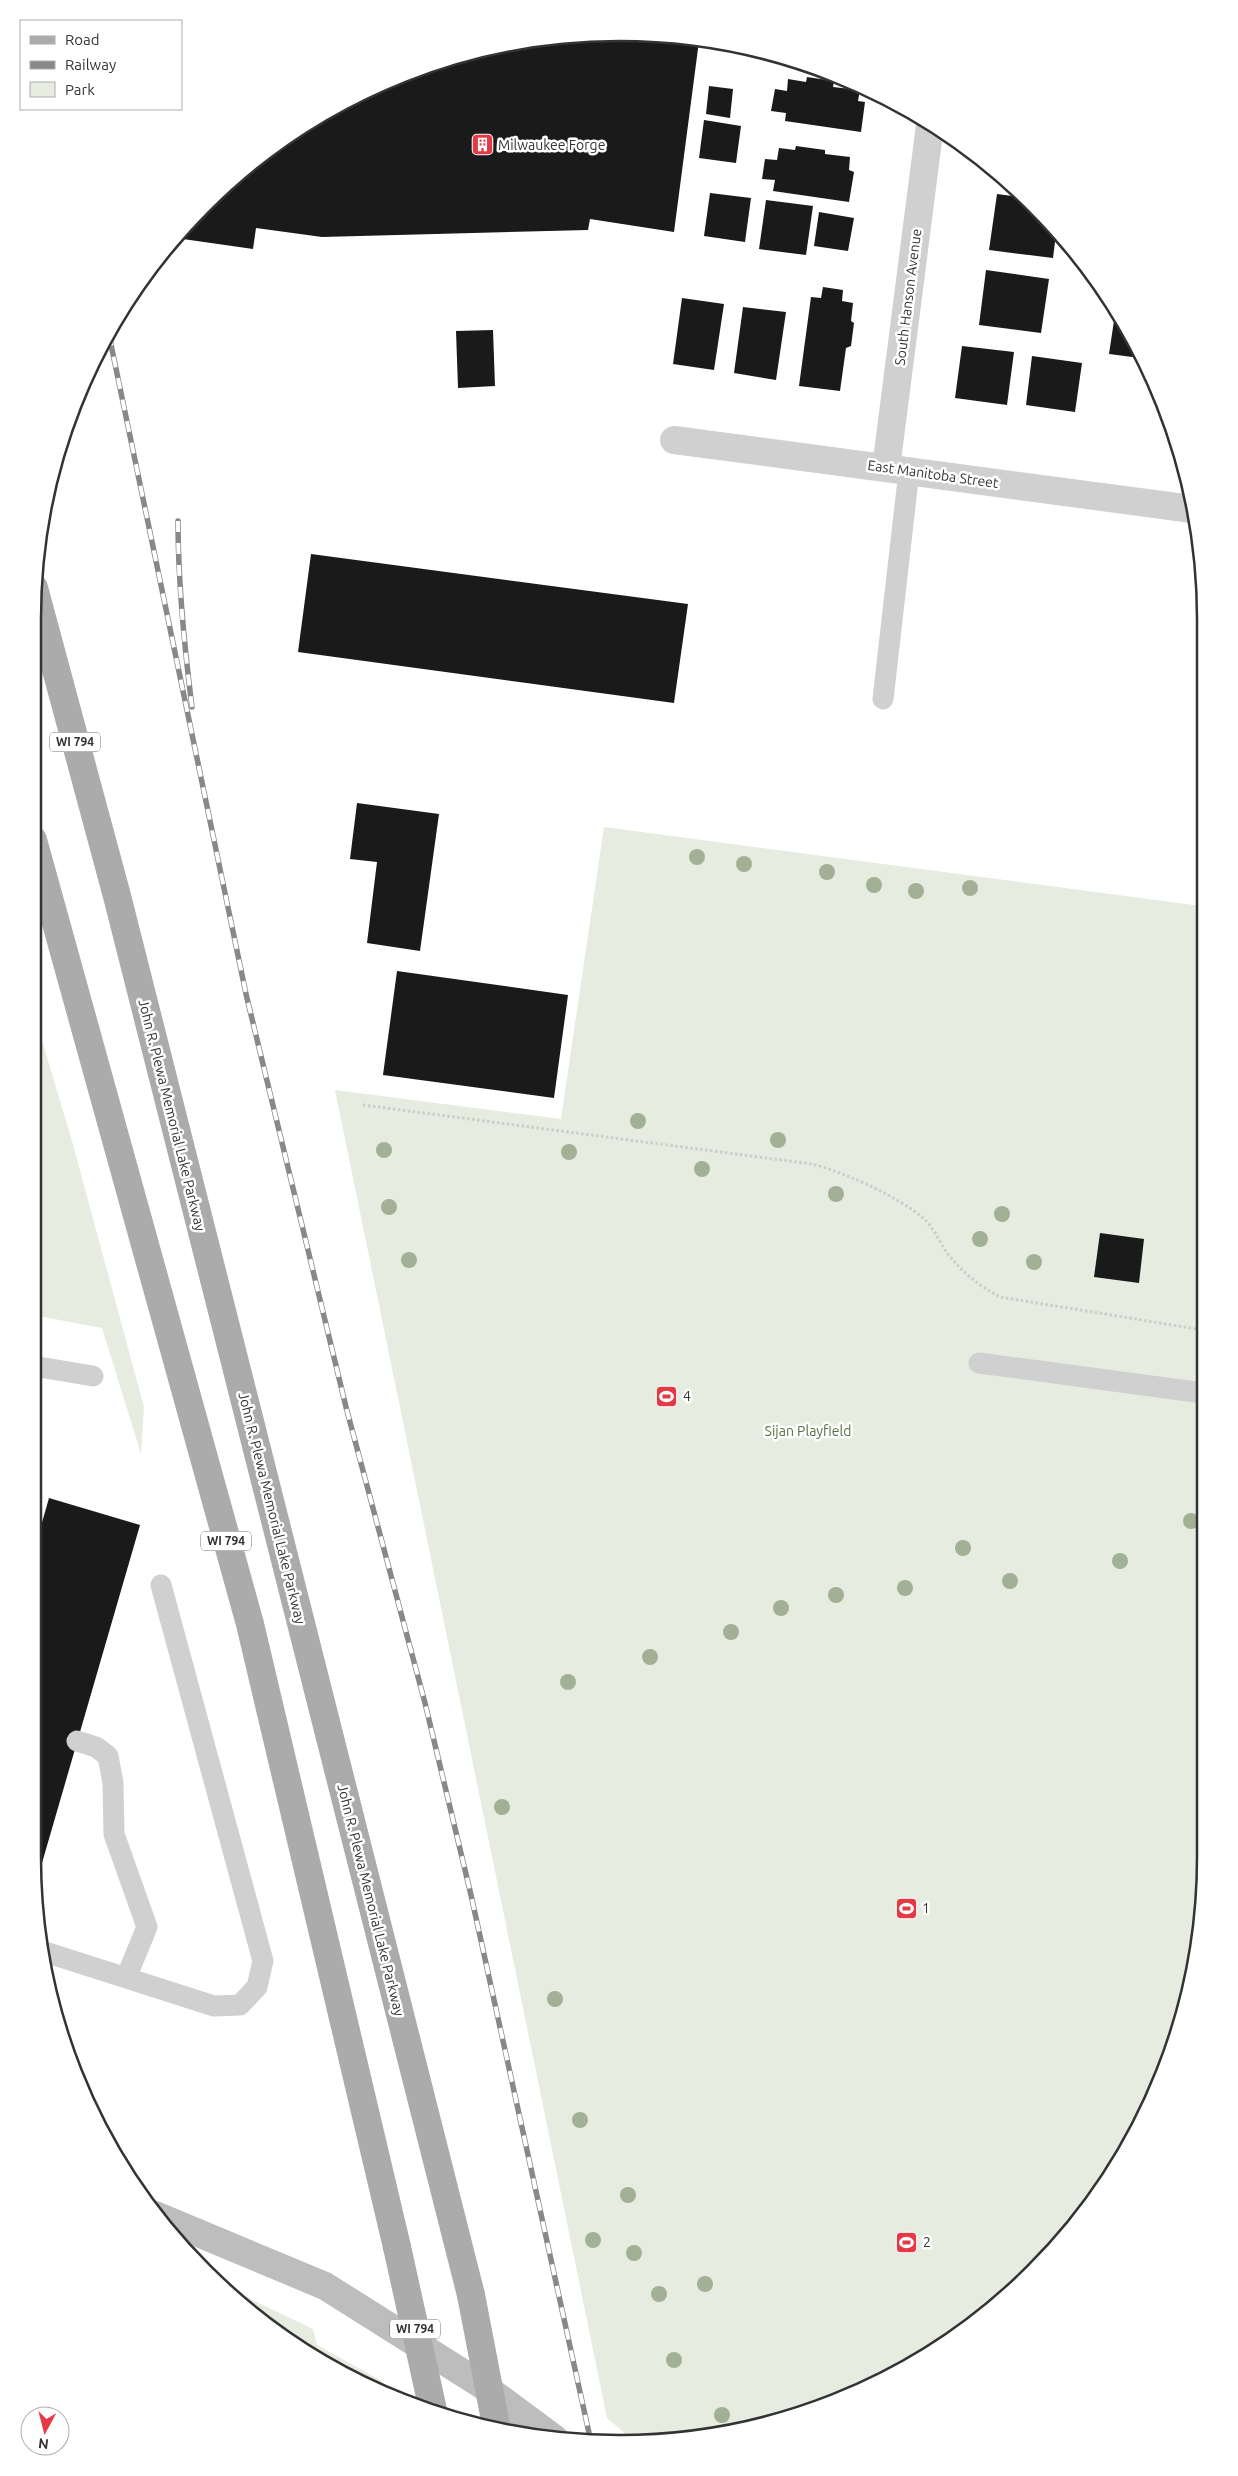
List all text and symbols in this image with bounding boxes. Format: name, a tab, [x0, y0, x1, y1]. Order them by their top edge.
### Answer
legend	[20, 20, 182, 110]
text: Road	[65, 31, 100, 48]
text: Railway	[65, 56, 116, 73]
text: Park	[65, 81, 95, 98]
building icon: Milwaukee Forge	[470, 133, 494, 157]
place label: Milwaukee Forge	[498, 137, 605, 153]
street label: South Hanson Avenue	[892, 228, 924, 366]
street label: East Manitoba Street	[867, 457, 1000, 491]
road number: WI 794	[50, 732, 100, 752]
street label: John R. Plewa Memorial Lake Parkway	[135, 997, 209, 1233]
sports icon: 4	[655, 1384, 679, 1408]
place label: 4	[683, 1388, 691, 1404]
street label: John R. Plewa Memorial Lake Parkway	[235, 1390, 309, 1626]
park label: Sijan Playfield	[765, 1423, 851, 1439]
road number: WI 794	[201, 1532, 251, 1550]
street label: John R. Plewa Memorial Lake Parkway	[334, 1782, 408, 2018]
sports icon: 1	[894, 1896, 918, 1920]
place label: 1	[922, 1900, 930, 1916]
sports icon: 2	[895, 2230, 919, 2254]
place label: 2	[923, 2234, 931, 2250]
road number: WI 794	[390, 2320, 440, 2338]
north arrow	[20, 2406, 70, 2456]
text: N	[37, 2435, 50, 2452]

